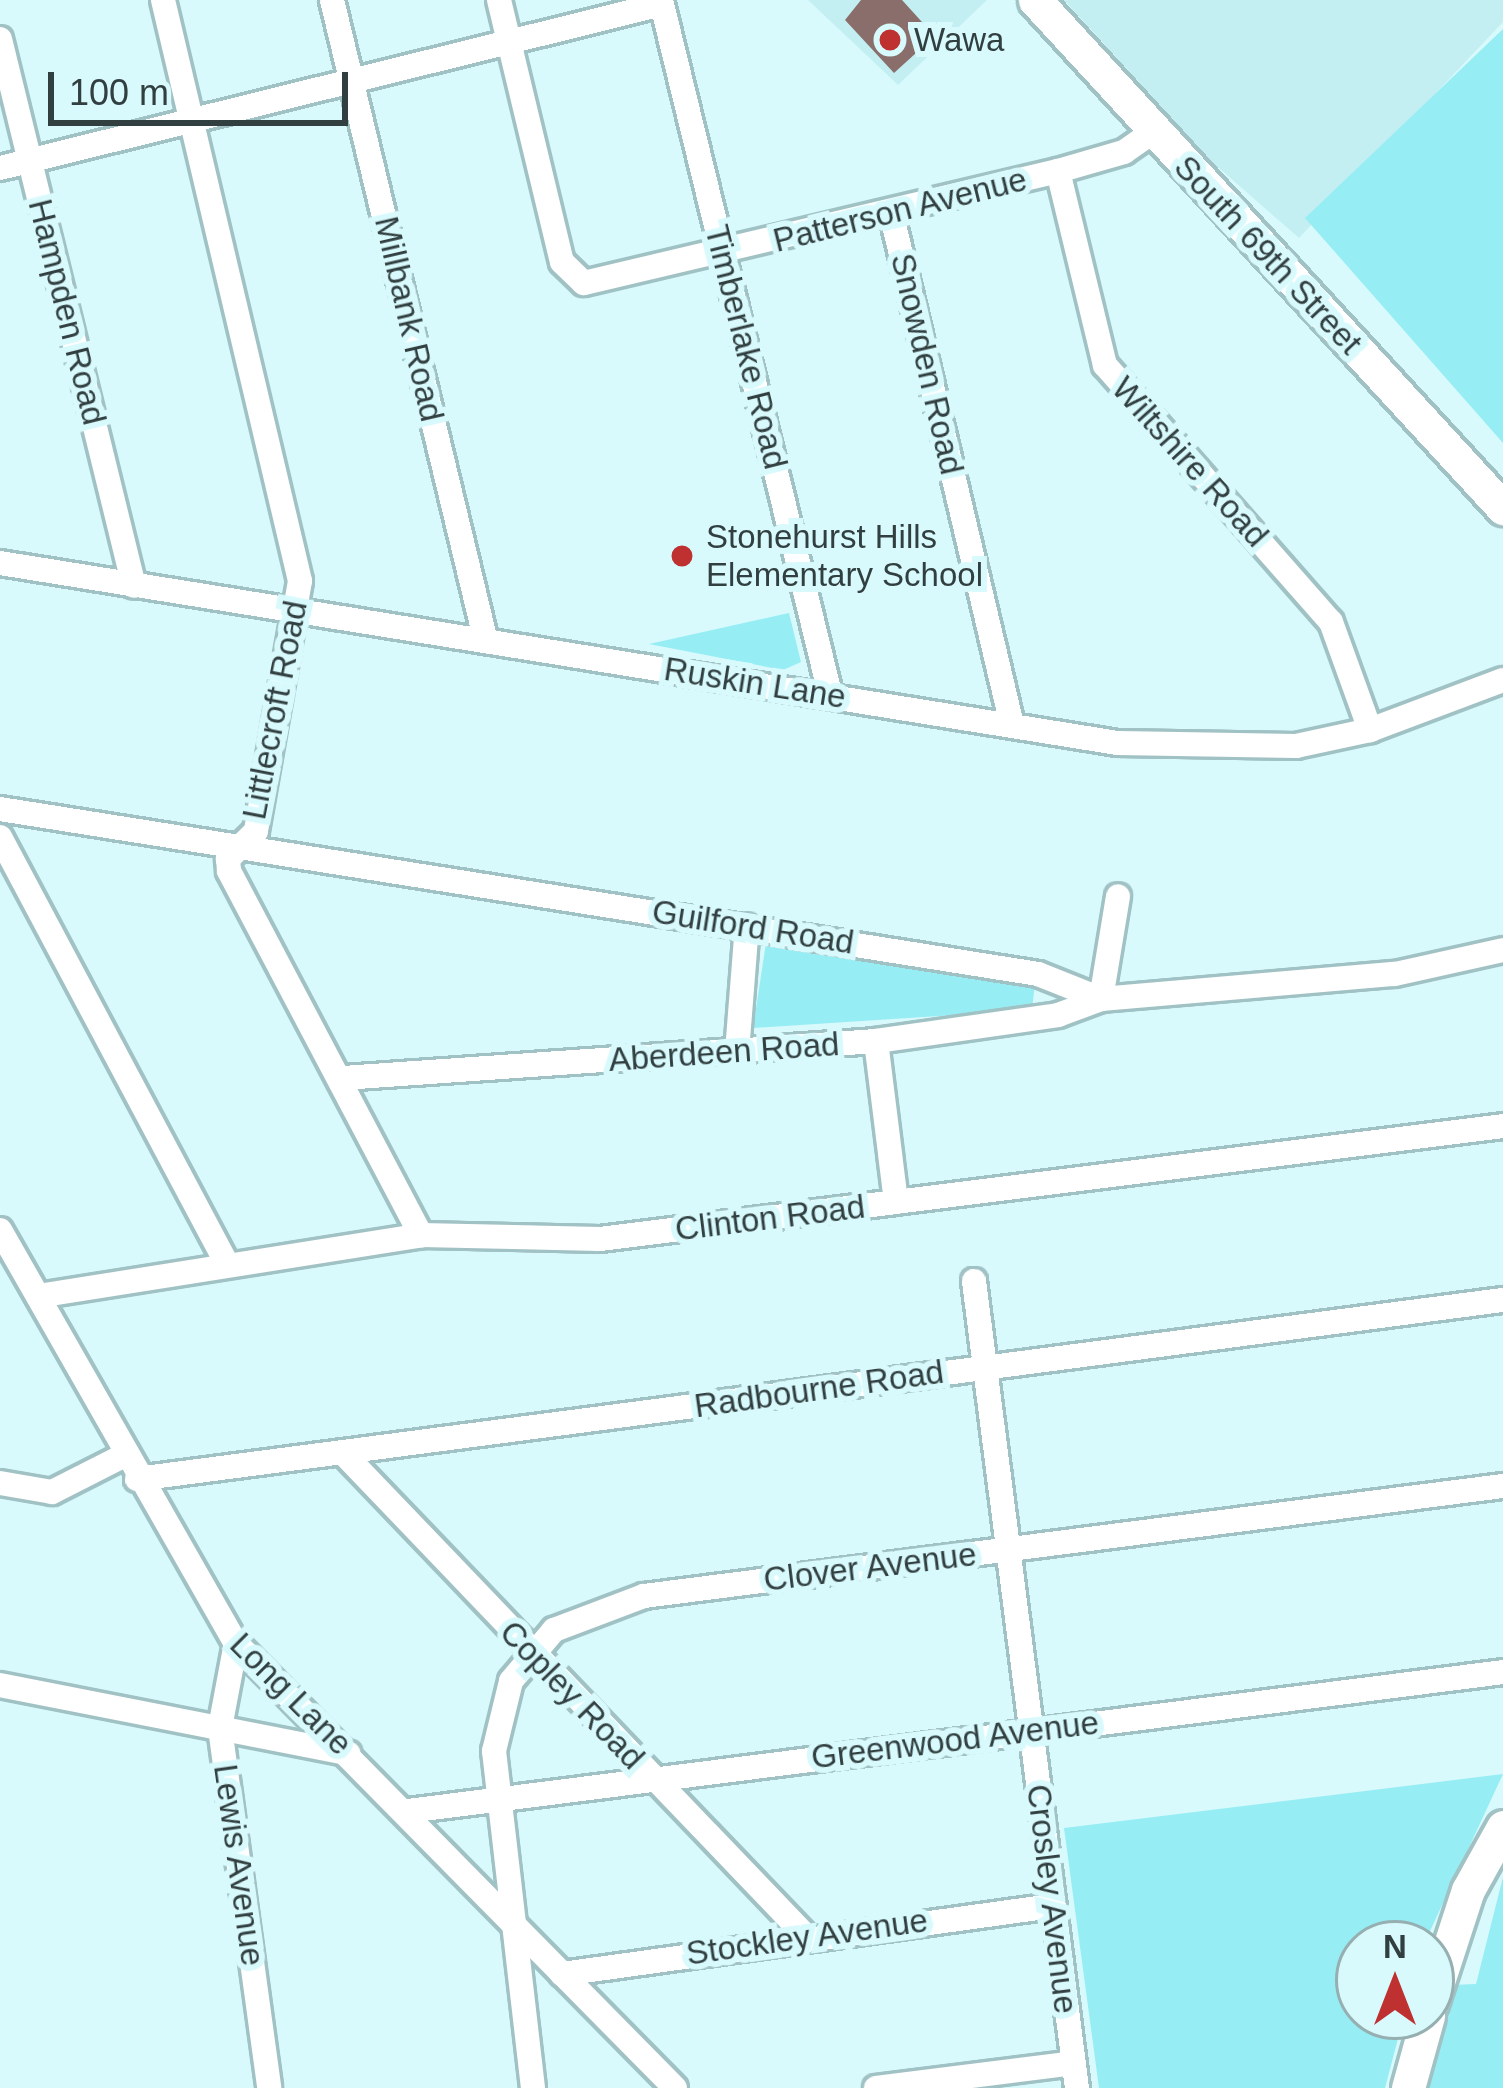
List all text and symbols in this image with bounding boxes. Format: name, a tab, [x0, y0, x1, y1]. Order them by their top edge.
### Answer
place label: Wawa	[914, 20, 1004, 60]
marker: Wawa	[877, 27, 903, 53]
scale bar	[54, 48, 354, 122]
text: 100 m	[69, 72, 169, 113]
street label: South 69th Street	[1166, 148, 1370, 362]
street label: Patterson Avenue	[768, 159, 1032, 261]
street label: Hampden Road	[20, 195, 114, 429]
street label: Millbank Road	[366, 213, 452, 425]
street label: Timberlake Road	[697, 221, 795, 473]
street label: Snowden Road	[882, 250, 972, 478]
street label: Wiltshire Road	[1103, 369, 1277, 555]
place label: Stonehurst Hills Elementary School	[706, 517, 983, 595]
marker: Stonehurst Hills Elementary School	[669, 543, 695, 569]
street label: Littlecroft Road	[234, 597, 316, 823]
street label: Ruskin Lane	[661, 649, 849, 717]
street label: Guilford Road	[649, 892, 857, 962]
street label: Aberdeen Road	[607, 1024, 841, 1080]
street label: Clinton Road	[673, 1187, 867, 1249]
street label: Radbourne Road	[692, 1352, 946, 1426]
street label: Clover Avenue	[760, 1534, 980, 1600]
street label: Copley Road	[491, 1613, 653, 1777]
street label: Long Lane	[222, 1625, 360, 1763]
street label: Greenwood Avenue	[808, 1703, 1102, 1777]
street label: Lewis Avenue	[205, 1761, 273, 1969]
street label: Crosley Avenue	[1018, 1781, 1086, 2017]
street label: Stockley Avenue	[683, 1900, 931, 1974]
north arrow	[1335, 1920, 1455, 2040]
text: N	[1383, 1928, 1407, 1965]

